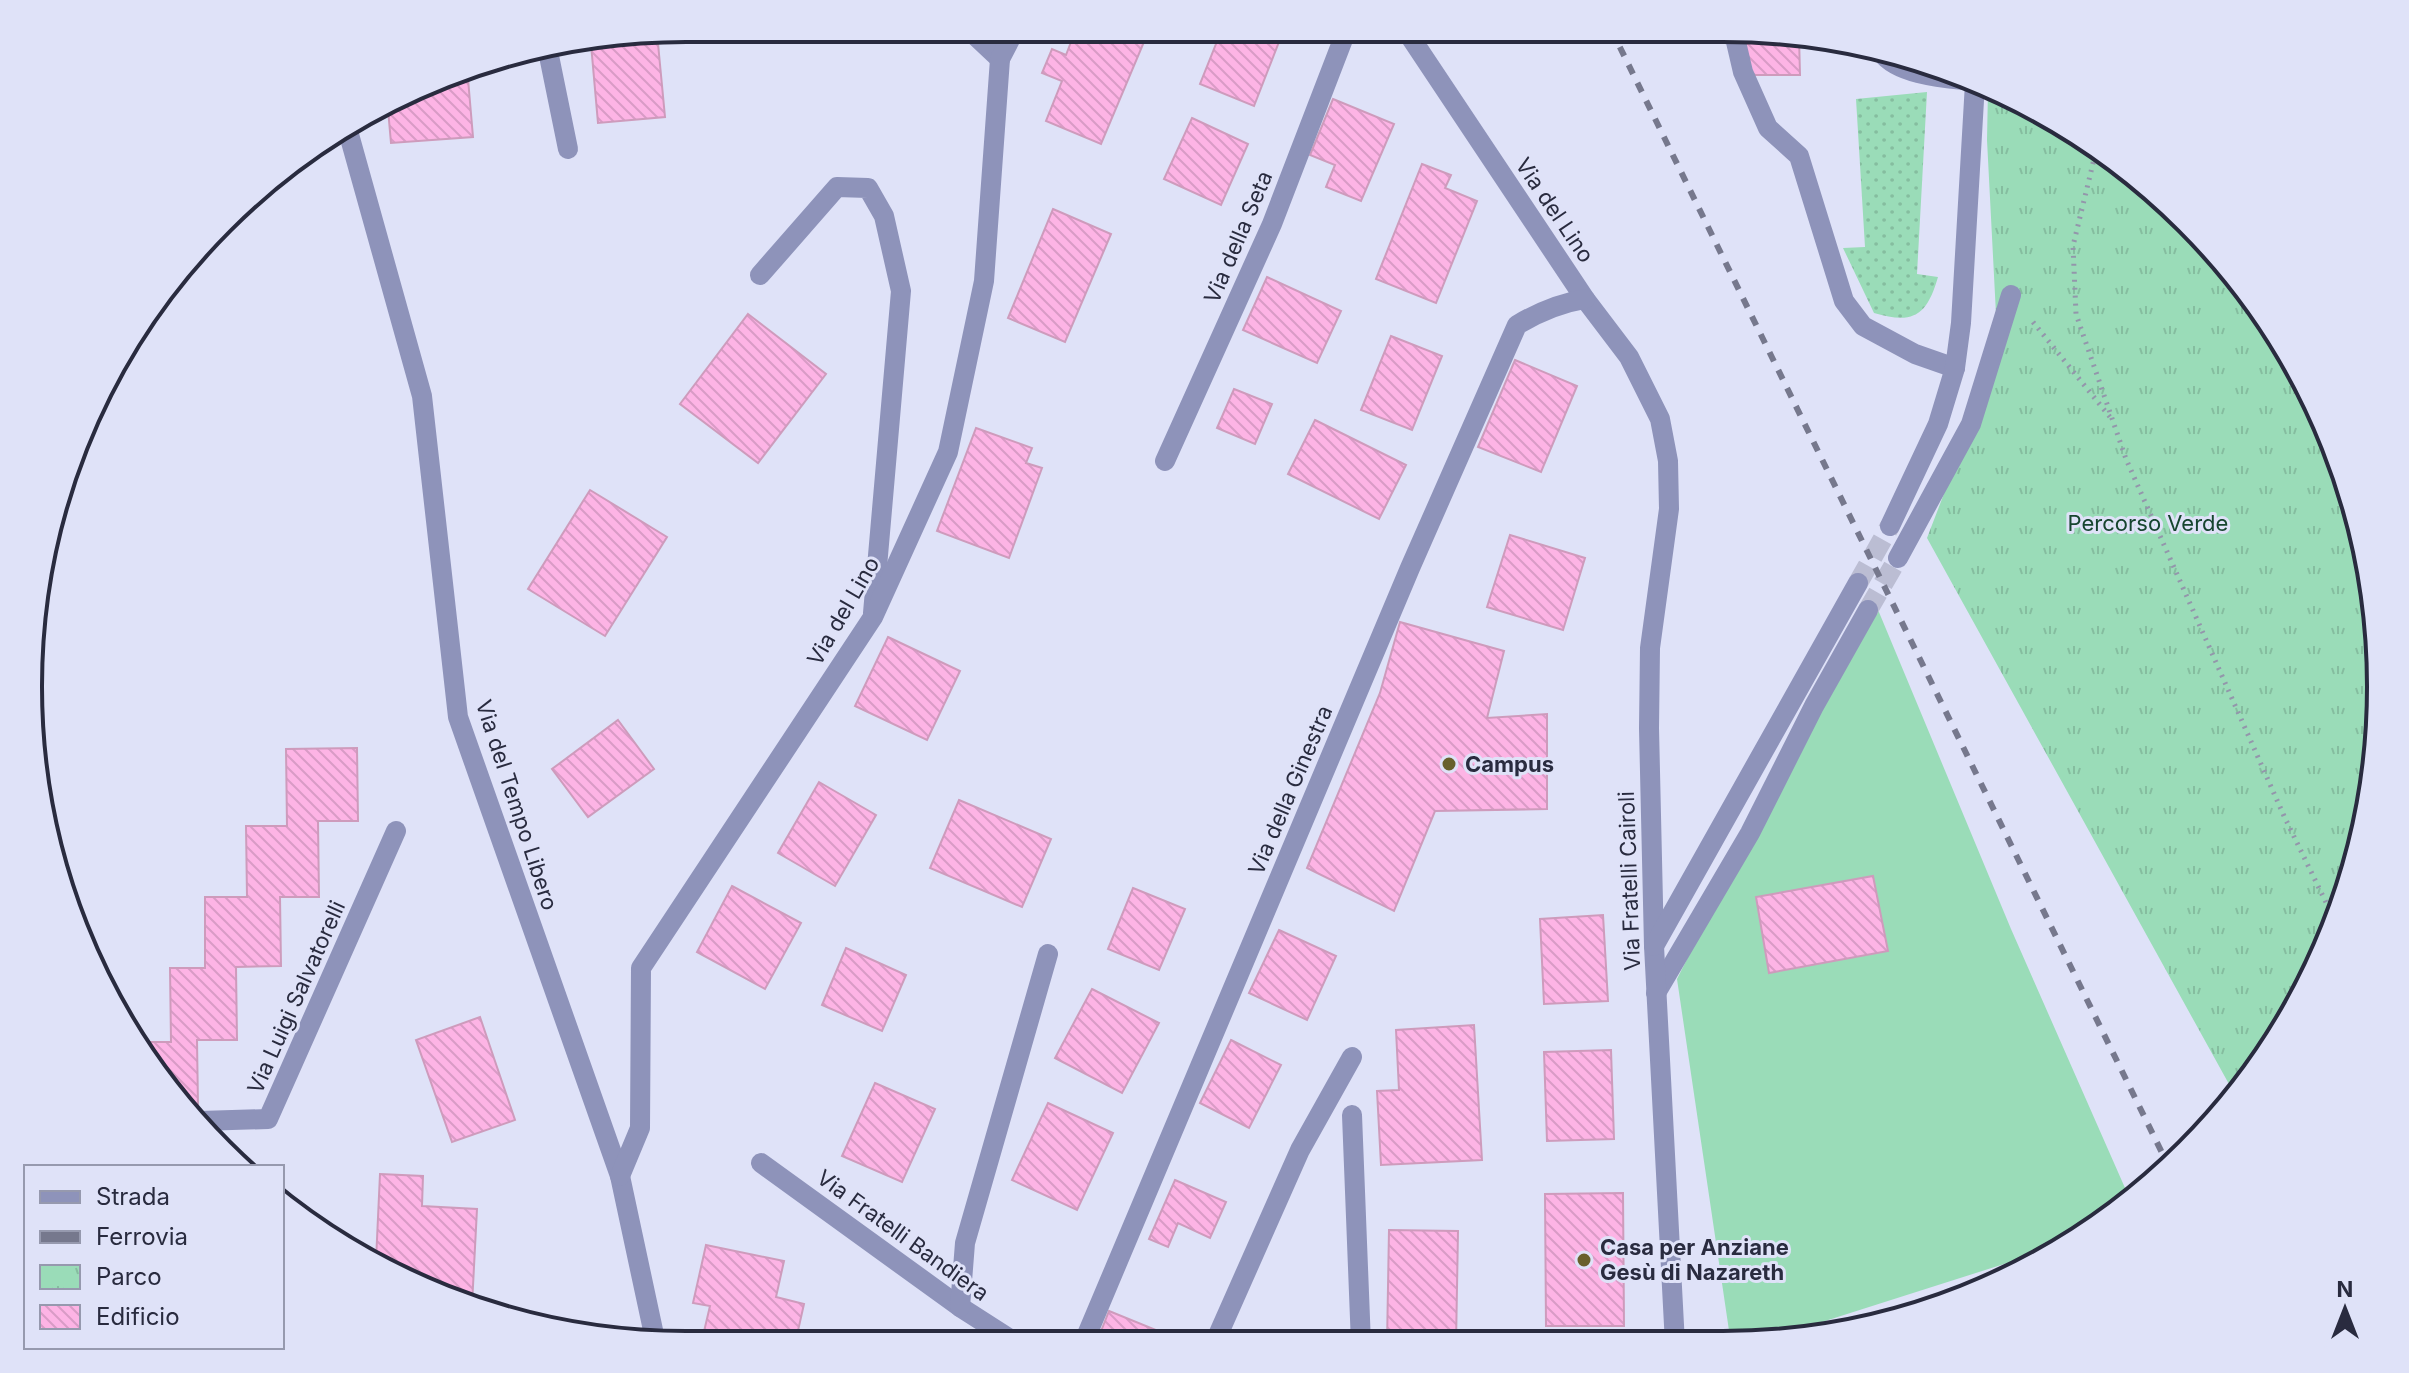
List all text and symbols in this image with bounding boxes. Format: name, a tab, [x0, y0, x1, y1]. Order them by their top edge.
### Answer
street label: Via del Lino	[1510, 153, 1600, 267]
street label: Via della Seta	[1198, 167, 1278, 307]
park label: Percorso Verde	[2068, 510, 2228, 536]
street label: Via del Lino	[802, 552, 884, 670]
street label: Via del Tempo Libero	[471, 697, 563, 913]
street label: Via della Ginestra	[1243, 701, 1337, 879]
place label: Campus	[1465, 751, 1554, 777]
marker: Campus	[1440, 755, 1458, 773]
street label: Via Fratelli Cairoli	[1613, 791, 1645, 971]
street label: Via Luigi Salvatorelli	[242, 897, 350, 1097]
street label: Via Fratelli Bandiera	[812, 1164, 994, 1306]
legend	[24, 1165, 284, 1349]
text: Strada	[96, 1182, 170, 1211]
text: Ferrovia	[96, 1222, 188, 1251]
place label: Casa per Anziane Gesù di Nazareth	[1600, 1234, 1789, 1285]
marker: Casa per Anziane Gesù di Nazareth	[1575, 1251, 1593, 1269]
text: Parco	[96, 1262, 162, 1291]
north arrow	[2305, 1269, 2385, 1349]
text: N	[2337, 1276, 2353, 1302]
text: Edificio	[96, 1302, 180, 1331]

